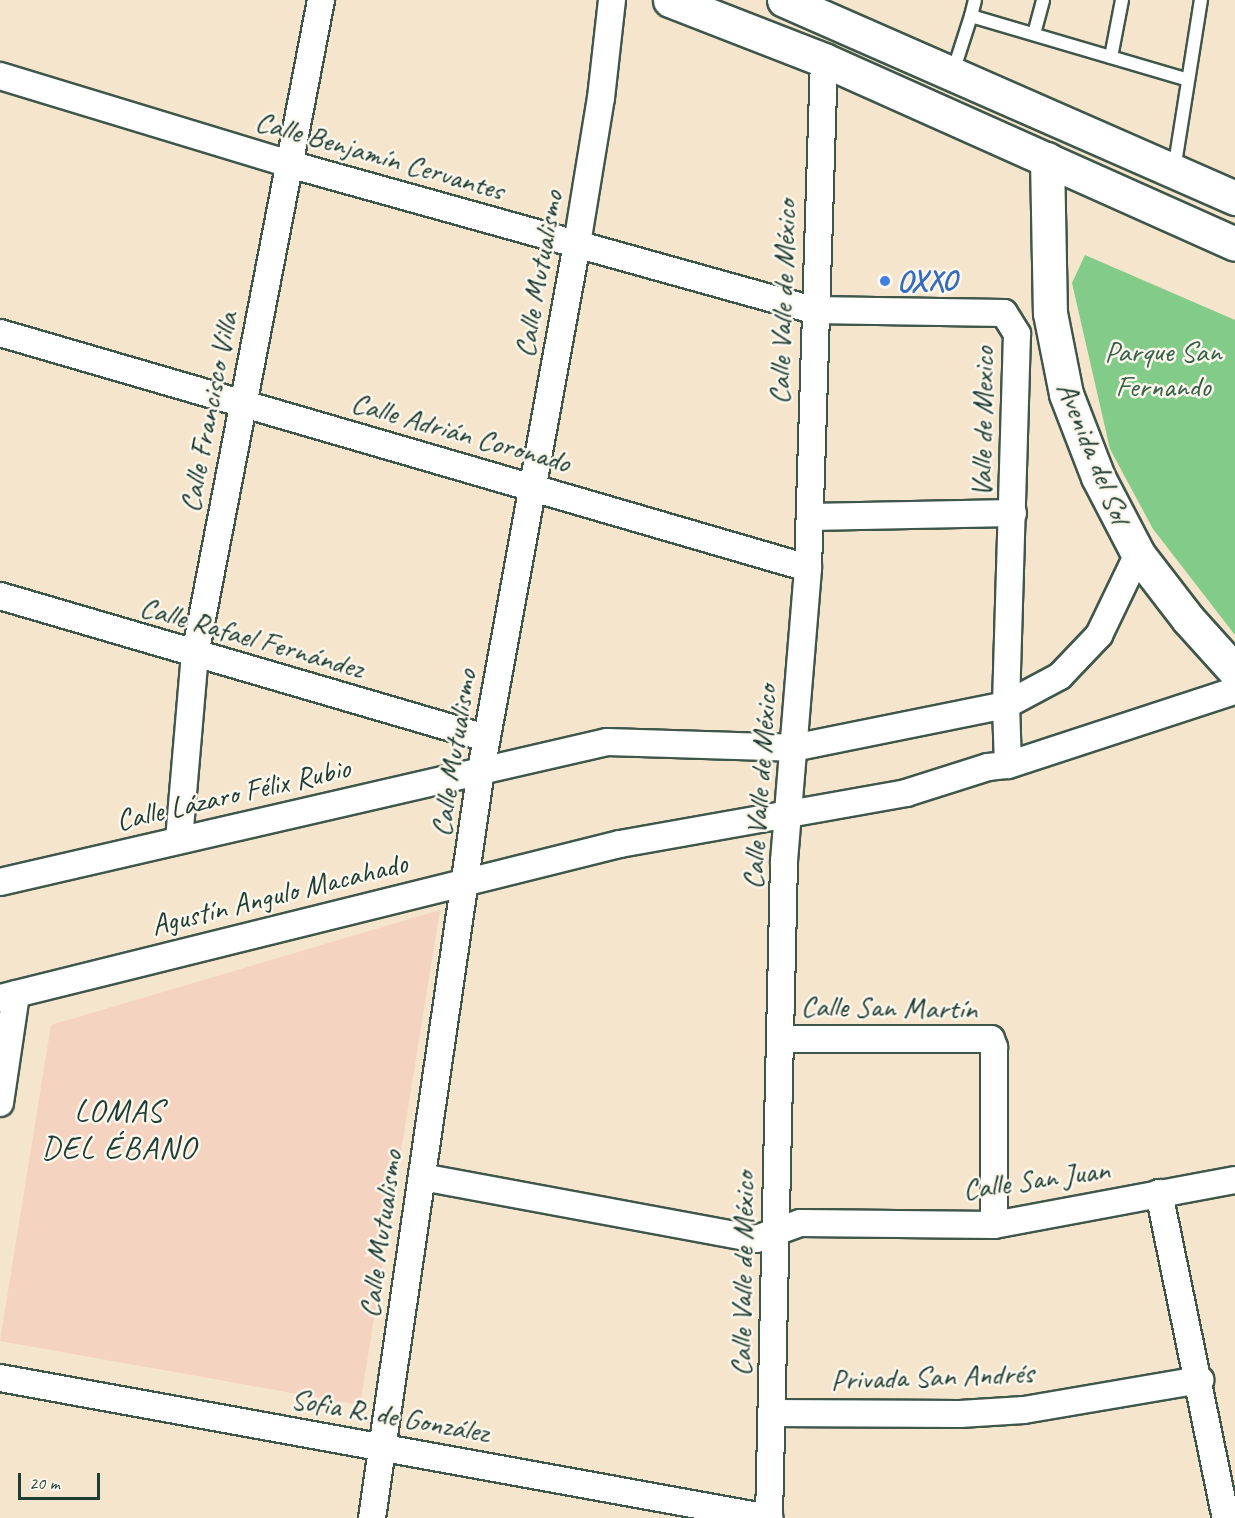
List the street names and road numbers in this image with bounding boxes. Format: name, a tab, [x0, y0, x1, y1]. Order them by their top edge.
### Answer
street label: Calle Benjamín Cervantes	[253, 103, 507, 207]
street label: Calle Mutualismo	[506, 188, 570, 360]
street label: Calle Valle de México	[760, 199, 804, 405]
street label: Calle Francisco Villa	[171, 309, 245, 515]
street label: Valle de Mexico	[963, 346, 1001, 498]
street label: Avenida del Sol	[1049, 376, 1139, 528]
street label: Calle Adrián Coronado	[347, 384, 575, 480]
street label: Calle Rafael Fernández	[136, 588, 368, 686]
street label: Calle Mutualismo	[422, 667, 484, 839]
street label: Calle Valle de México	[734, 683, 784, 891]
street label: Calle Lázaro Félix Rubio	[113, 750, 353, 838]
street label: Agustín Angulo Macahado	[148, 845, 410, 943]
street label: Calle San Martín	[800, 987, 978, 1027]
street label: Calle Mutualismo	[350, 1148, 410, 1320]
street label: Calle San Juan	[960, 1151, 1112, 1207]
street label: Calle Valle de México	[722, 1171, 762, 1377]
street label: Privada San Andrés	[830, 1354, 1034, 1398]
street label: Sofia R. de González	[288, 1380, 492, 1450]

